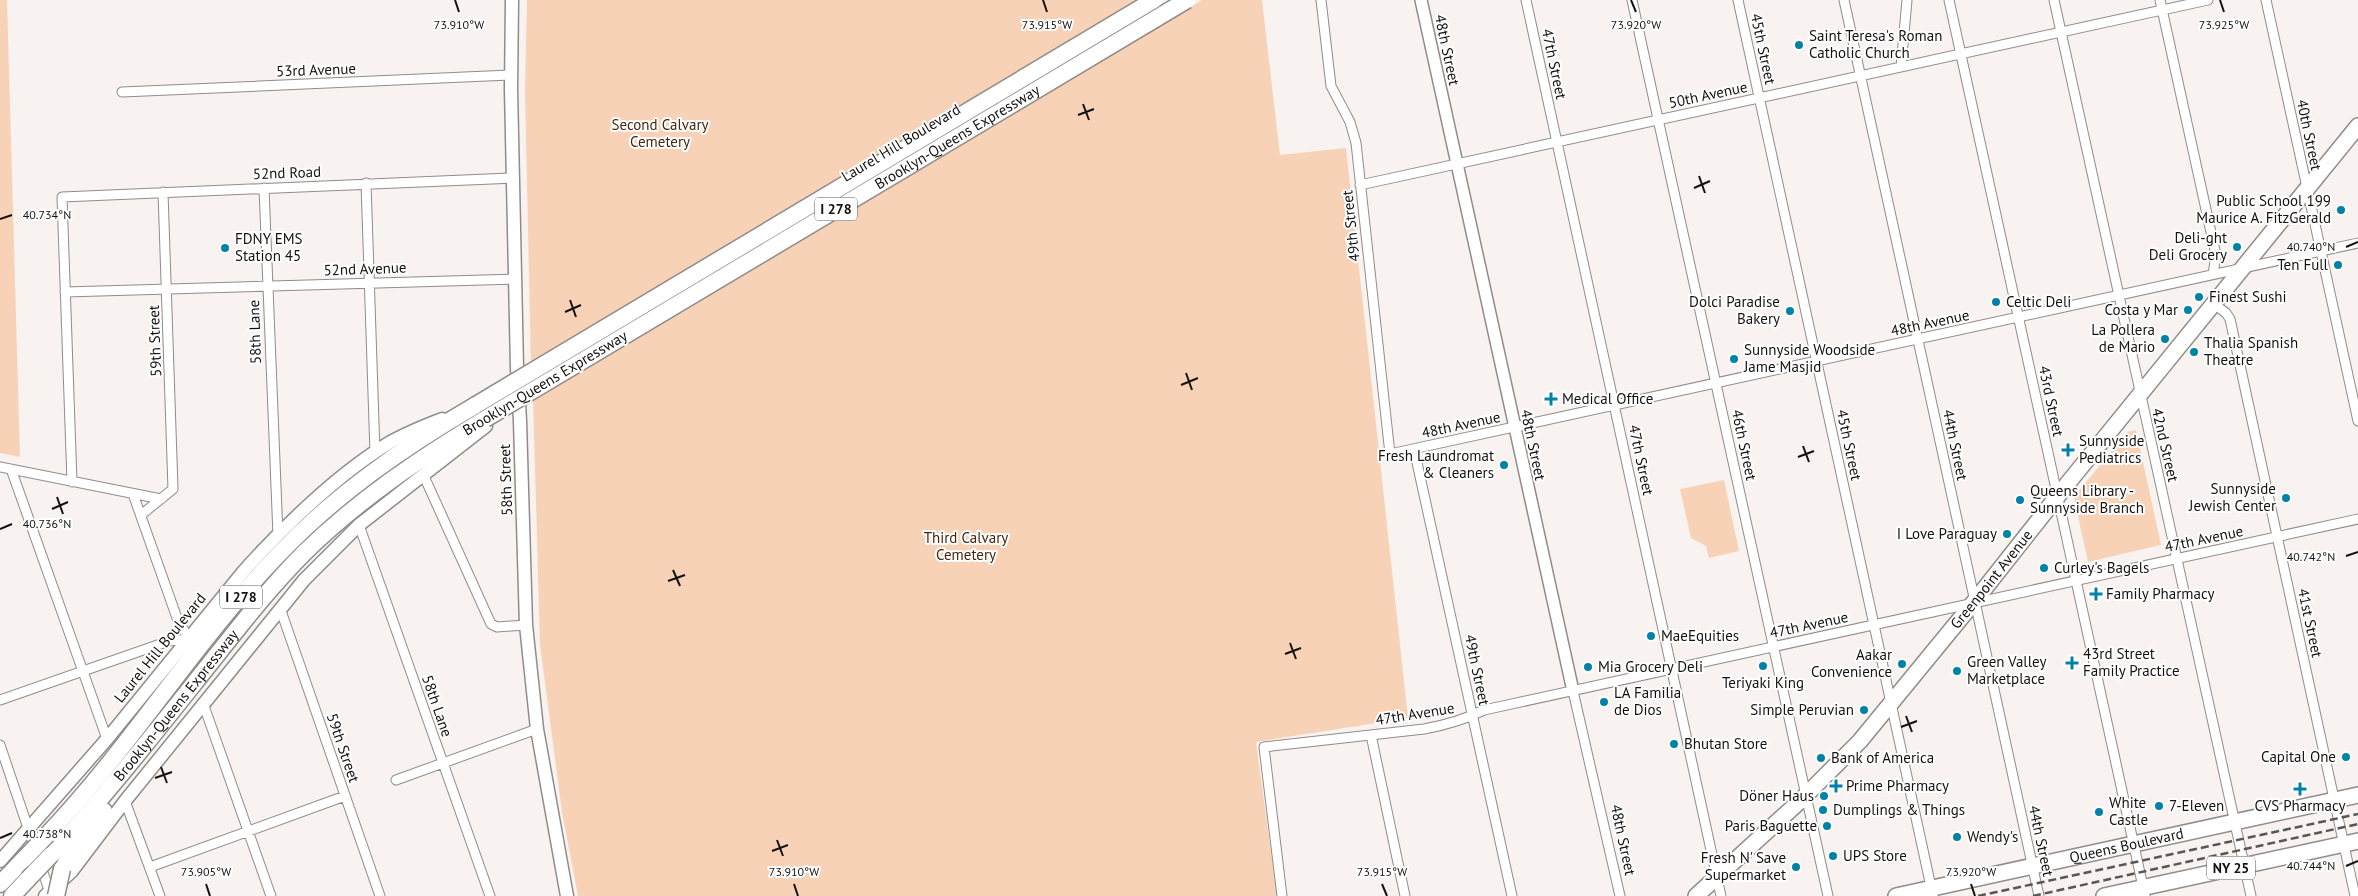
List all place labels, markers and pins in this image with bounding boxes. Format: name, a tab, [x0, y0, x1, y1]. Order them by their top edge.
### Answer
place label: Saint Teresa's Roman Catholic Church	[1809, 26, 1942, 62]
marker: Saint Teresa's Roman Catholic Church	[1793, 39, 1805, 51]
place label: Public School 199 Maurice A. FitzGerald	[2196, 191, 2331, 227]
marker: Public School 199 Maurice A. FitzGerald	[2335, 204, 2347, 216]
place label: Deli-ght Deli Grocery	[2149, 228, 2227, 264]
place label: FDNY EMS Station 45	[235, 229, 303, 265]
marker: Deli-ght Deli Grocery	[2231, 241, 2243, 253]
marker: FDNY EMS Station 45	[219, 242, 231, 254]
place label: Ten Full	[2277, 255, 2329, 274]
marker: Ten Full	[2332, 259, 2344, 271]
place label: Finest Sushi	[2209, 287, 2287, 306]
marker: Finest Sushi	[2193, 291, 2205, 303]
place label: Dolci Paradise Bakery	[1689, 292, 1780, 328]
place label: Celtic Deli	[2006, 292, 2071, 311]
marker: Celtic Deli	[1990, 296, 2002, 308]
place label: Costa y Mar	[2104, 300, 2178, 319]
marker: Costa y Mar	[2182, 304, 2194, 316]
marker: Dolci Paradise Bakery	[1784, 305, 1796, 317]
place label: La Pollera de Mario	[2091, 320, 2155, 356]
marker: La Pollera de Mario	[2159, 333, 2171, 345]
place label: Thalia Spanish Theatre	[2204, 333, 2298, 369]
place label: Sunnyside Woodside Jame Masjid	[1743, 340, 1875, 376]
marker: Thalia Spanish Theatre	[2188, 346, 2200, 358]
marker: Sunnyside Woodside Jame Masjid	[1728, 353, 1740, 365]
place label: Medical Office	[1562, 389, 1653, 408]
marker: Medical Office	[1544, 392, 1558, 406]
place label: Sunnyside Pediatrics	[2079, 431, 2144, 467]
marker: Sunnyside Pediatrics	[2061, 443, 2075, 457]
place label: Fresh Laundromat & Cleaners	[1378, 446, 1494, 482]
marker: Fresh Laundromat & Cleaners	[1498, 459, 1510, 471]
place label: Sunnyside Jewish Center	[2188, 479, 2276, 515]
place label: Queens Library - Sunnyside Branch	[2030, 481, 2144, 517]
marker: Sunnyside Jewish Center	[2280, 492, 2292, 504]
marker: Queens Library - Sunnyside Branch	[2014, 494, 2026, 506]
place label: I Love Paraguay	[1897, 524, 1997, 543]
marker: I Love Paraguay	[2001, 528, 2013, 540]
place label: Curley's Bagels	[2054, 558, 2149, 577]
marker: Curley's Bagels	[2038, 562, 2050, 574]
place label: Family Pharmacy	[2106, 584, 2215, 603]
marker: Family Pharmacy	[2090, 588, 2102, 600]
place label: MaeEquities	[1661, 626, 1739, 645]
marker: MaeEquities	[1645, 630, 1657, 642]
place label: 43rd Street Family Practice	[2083, 644, 2180, 680]
place label: Aakar Convenience	[1811, 645, 1892, 681]
place label: Green Valley Marketplace	[1967, 652, 2046, 688]
marker: 43rd Street Family Practice	[2065, 656, 2079, 670]
place label: Mia Grocery Deli	[1598, 657, 1703, 676]
marker: Aakar Convenience	[1896, 658, 1908, 670]
marker: Teriyaki King	[1757, 660, 1769, 672]
marker: Mia Grocery Deli	[1582, 661, 1594, 673]
marker: Green Valley Marketplace	[1951, 665, 1963, 677]
place label: Teriyaki King	[1722, 673, 1804, 692]
place label: LA Familia de Dios	[1614, 683, 1681, 719]
marker: LA Familia de Dios	[1598, 696, 1610, 708]
place label: Simple Peruvian	[1750, 700, 1854, 719]
marker: Simple Peruvian	[1858, 704, 1870, 716]
place label: Bhutan Store	[1684, 734, 1767, 753]
marker: Bhutan Store	[1668, 738, 1680, 750]
place label: Capital One	[2261, 747, 2336, 766]
place label: Bank of America	[1831, 748, 1934, 767]
marker: Capital One	[2340, 751, 2352, 763]
marker: Bank of America	[1815, 752, 1827, 764]
place label: Prime Pharmacy	[1846, 776, 1949, 795]
marker: Prime Pharmacy	[1830, 780, 1842, 792]
marker: CVS Pharmacy	[2294, 783, 2306, 795]
place label: Döner Haus	[1739, 786, 1814, 805]
marker: Döner Haus	[1818, 790, 1830, 802]
place label: White Castle	[2109, 793, 2148, 829]
place label: 7-Eleven	[2169, 796, 2224, 815]
place label: CVS Pharmacy	[2255, 796, 2345, 815]
place label: Dumplings & Things	[1833, 800, 1965, 819]
marker: 7-Eleven	[2153, 800, 2165, 812]
marker: Dumplings & Things	[1817, 804, 1829, 816]
marker: White Castle	[2093, 806, 2105, 818]
place label: Paris Baguette	[1725, 816, 1817, 835]
marker: Paris Baguette	[1821, 820, 1833, 832]
place label: Wendy's	[1967, 827, 2018, 846]
marker: Wendy's	[1951, 831, 1963, 843]
place label: UPS Store	[1843, 846, 1907, 865]
place label: Fresh N' Save Supermarket	[1701, 848, 1786, 884]
marker: UPS Store	[1827, 850, 1839, 862]
marker: Fresh N' Save Supermarket	[1790, 861, 1802, 873]

